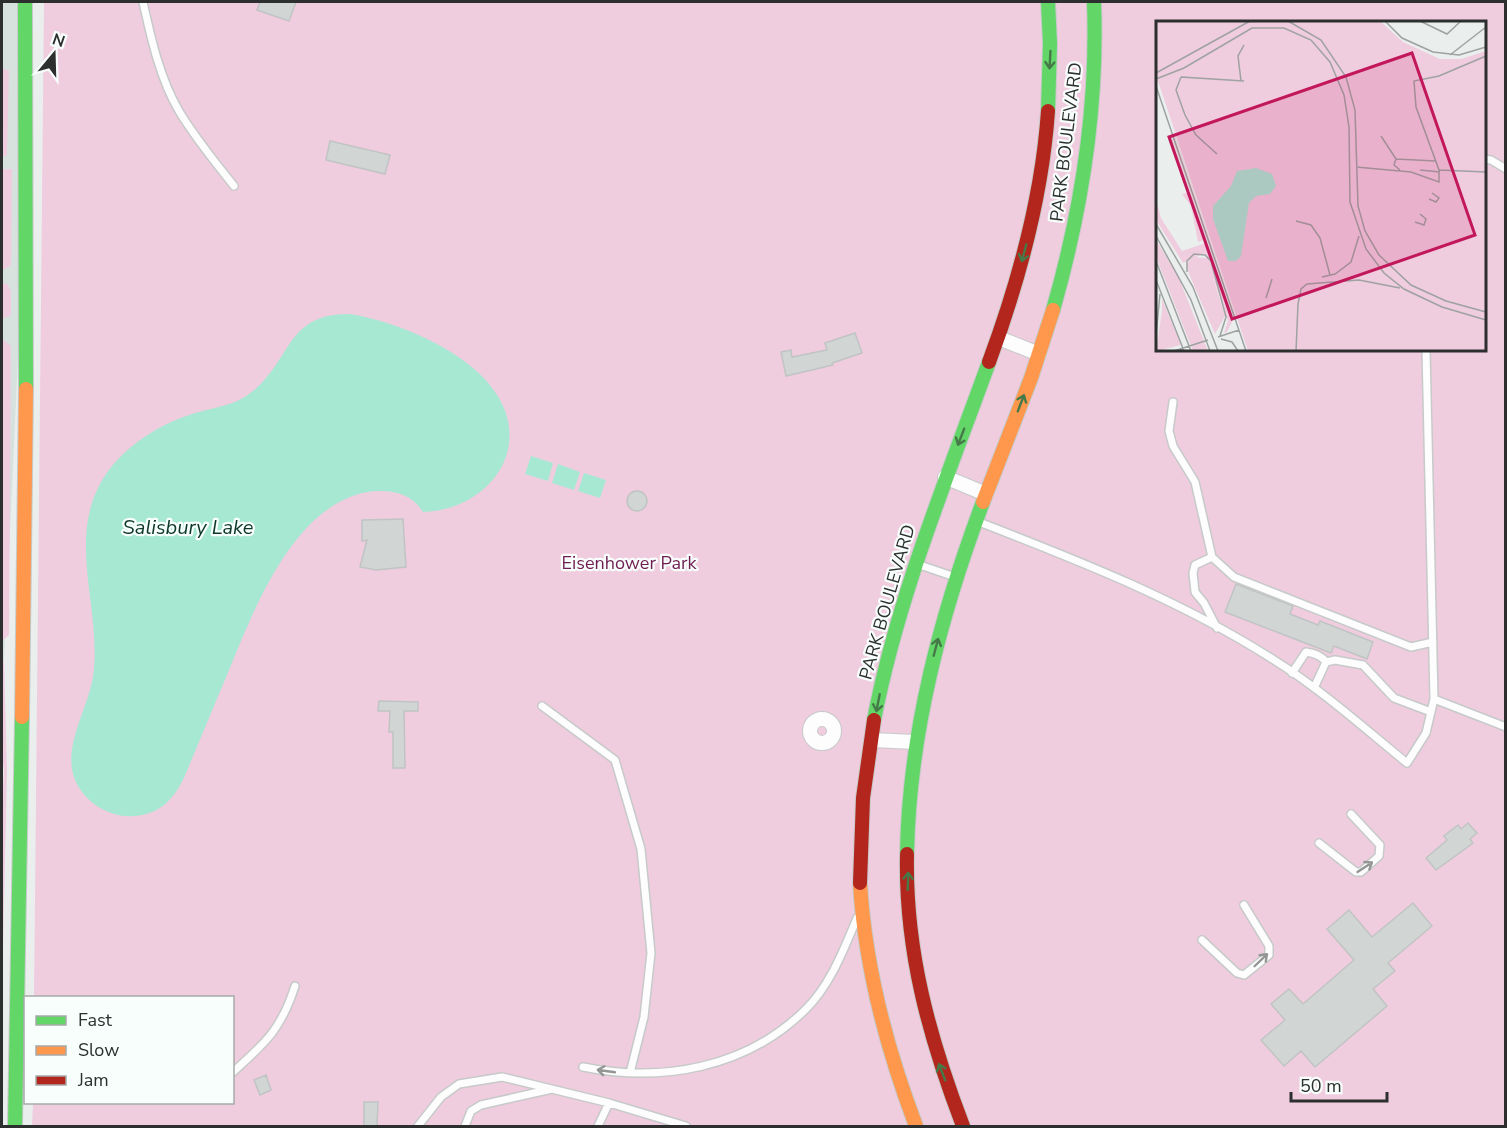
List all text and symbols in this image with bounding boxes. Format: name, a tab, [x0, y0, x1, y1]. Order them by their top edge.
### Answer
inset map	[1156, 21, 1486, 351]
north arrow	[24, 24, 84, 84]
text: N	[49, 28, 68, 53]
one-way arrow	[1044, 49, 1055, 69]
street label: PARK BOULEVARD	[1044, 61, 1088, 223]
one-way arrow	[1018, 243, 1030, 262]
one-way arrow	[1016, 394, 1027, 413]
one-way arrow	[954, 427, 965, 446]
water label: Salisbury Lake	[123, 514, 254, 541]
street label: PARK BOULEVARD	[853, 522, 921, 682]
park label: Eisenhower Park	[562, 551, 697, 575]
one-way arrow	[931, 638, 943, 657]
one-way arrow	[872, 693, 883, 712]
one-way arrow	[1356, 860, 1373, 872]
one-way arrow	[902, 872, 913, 892]
one-way arrow	[1254, 952, 1269, 967]
legend	[24, 996, 234, 1104]
text: Fast	[78, 1008, 113, 1032]
text: Slow	[78, 1038, 119, 1062]
one-way arrow	[936, 1063, 947, 1082]
one-way arrow	[597, 1065, 617, 1076]
scale bar	[1291, 1065, 1387, 1103]
text: Jam	[77, 1068, 109, 1092]
text: 50 m	[1300, 1074, 1342, 1098]

